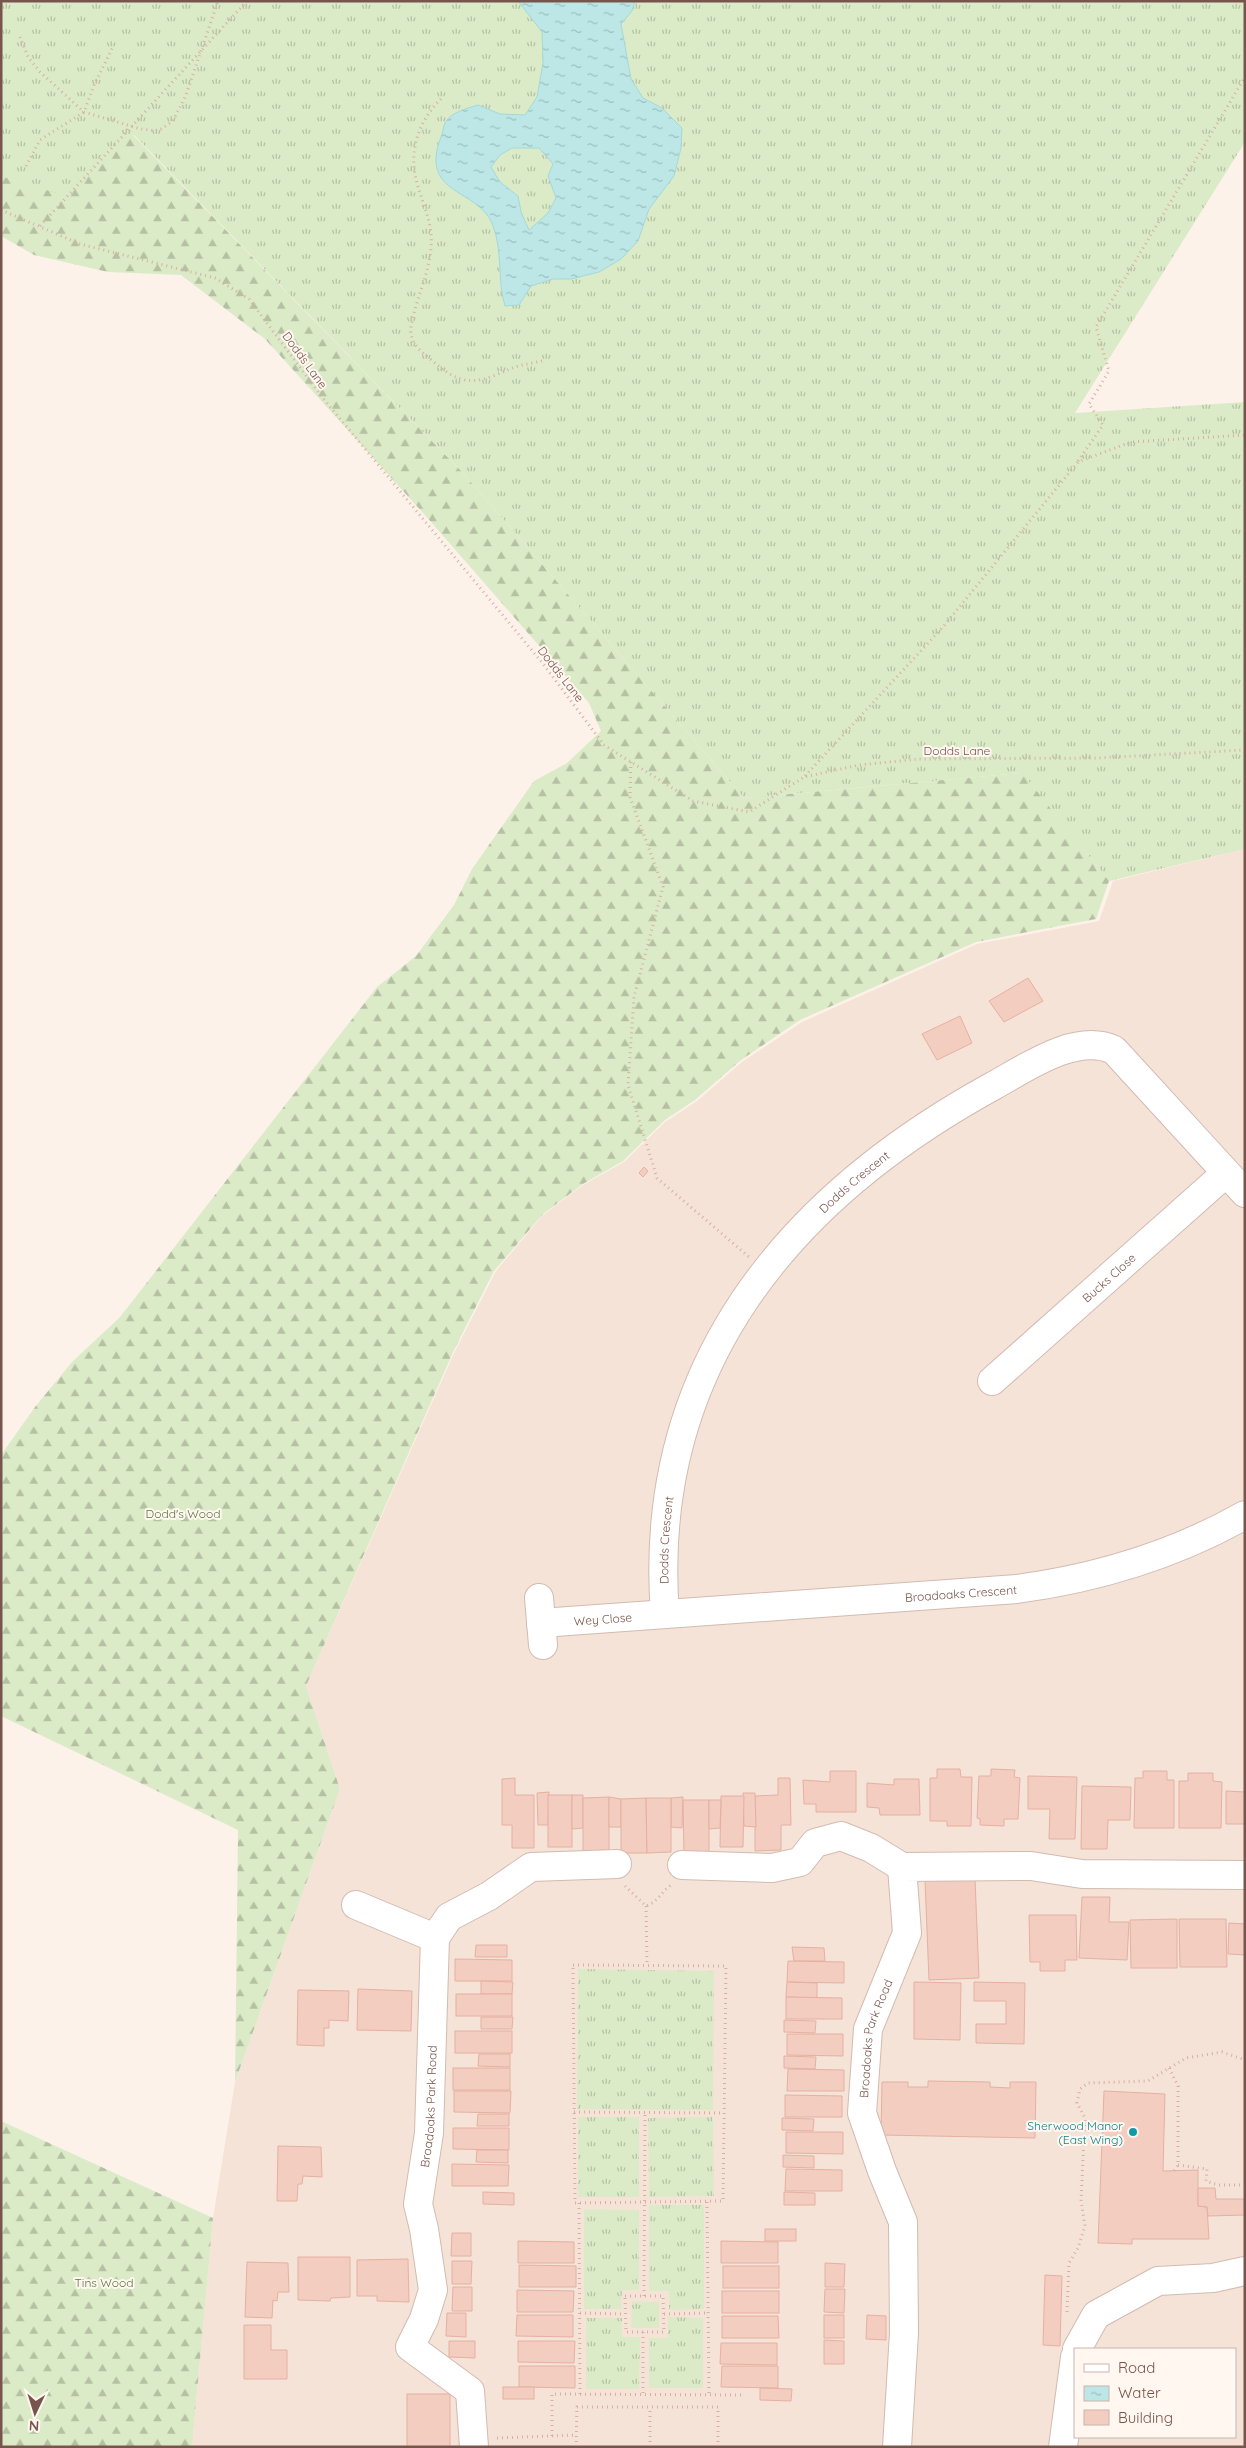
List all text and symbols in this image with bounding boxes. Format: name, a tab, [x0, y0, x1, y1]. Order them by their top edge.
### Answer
street label: Dodds Lane	[279, 329, 331, 392]
street label: Dodds Lane	[535, 643, 588, 705]
street label: Dodds Lane	[924, 743, 991, 758]
street label: Dodds Crescent	[815, 1147, 892, 1216]
street label: Bucks Close	[1079, 1250, 1139, 1305]
street label: Dodds Crescent	[656, 1495, 676, 1584]
park label: Dodd's Wood	[146, 1506, 220, 1521]
street label: Broadoaks Crescent	[904, 1582, 1018, 1604]
street label: Wey Close	[573, 1609, 633, 1628]
street label: Broadoaks Park Road	[856, 1977, 895, 2098]
street label: Broadoaks Park Road	[416, 2045, 439, 2168]
place label: Sherwood Manor (East Wing)	[1027, 2118, 1123, 2147]
marker: Sherwood Manor (East Wing)	[1127, 2126, 1139, 2138]
park label: Tins Wood	[75, 2275, 133, 2290]
legend	[1074, 2348, 1236, 2438]
text: Road	[1118, 2358, 1155, 2377]
text: Water	[1118, 2383, 1161, 2402]
north arrow	[10, 2388, 60, 2438]
text: Building	[1118, 2408, 1173, 2427]
text: N	[28, 2417, 40, 2435]

